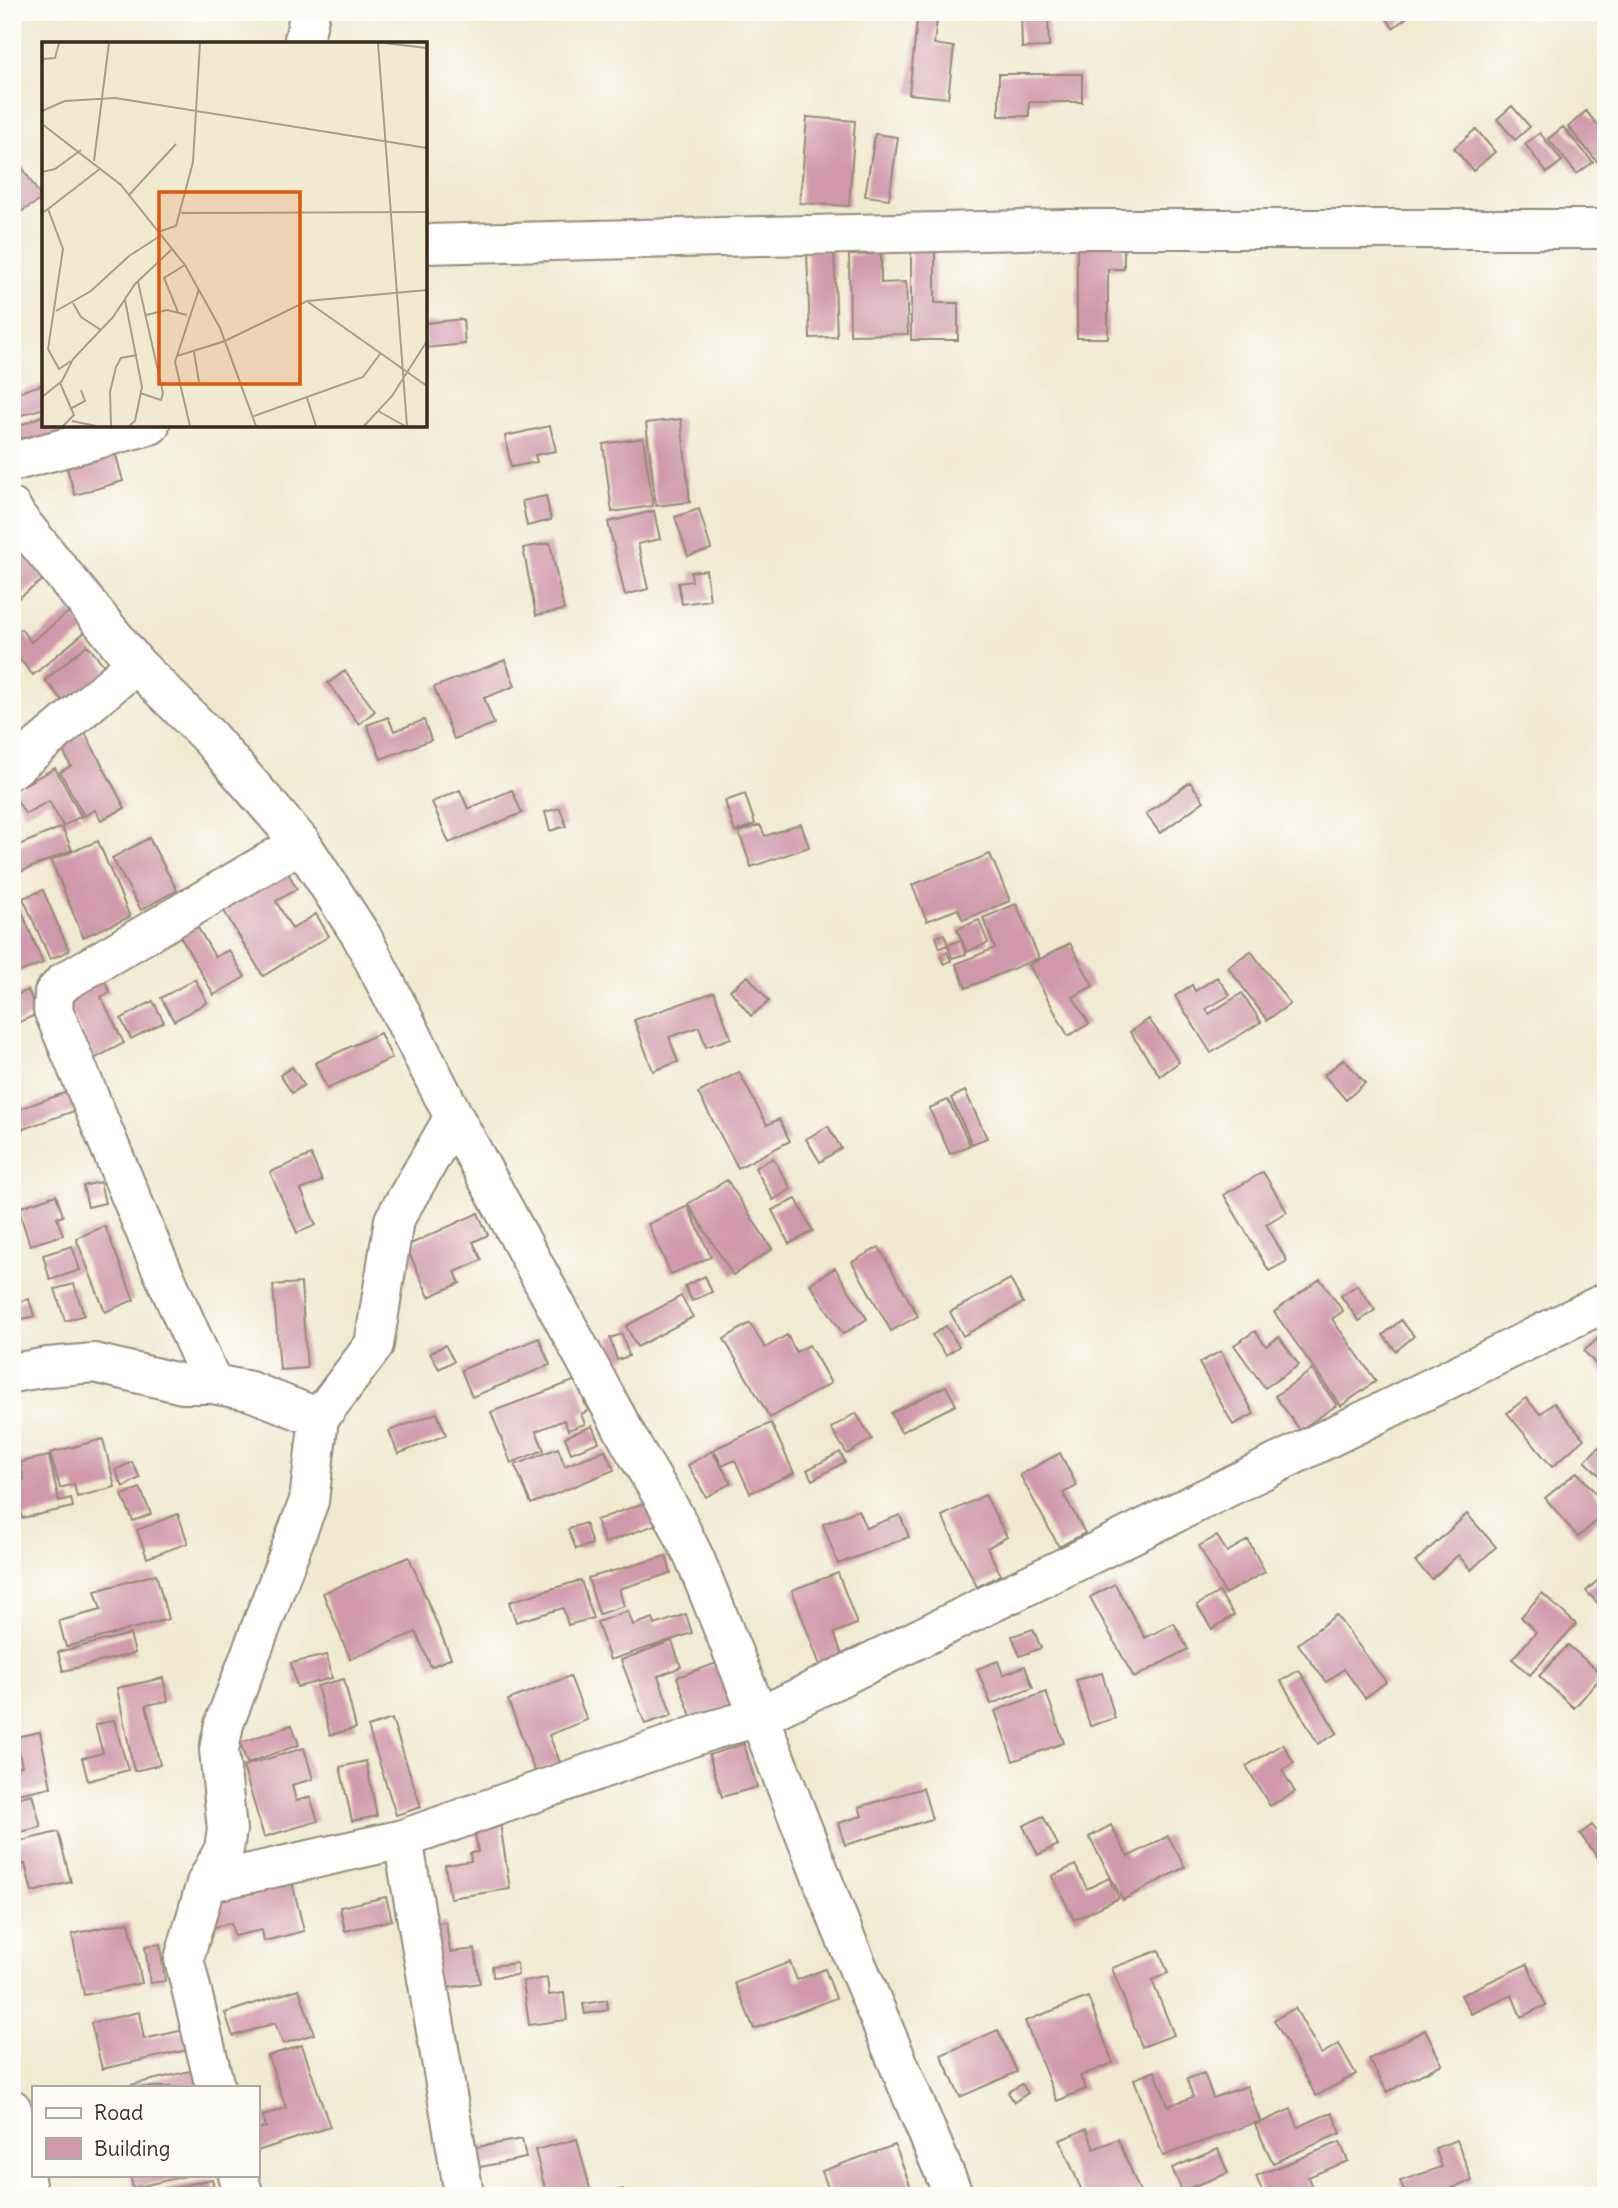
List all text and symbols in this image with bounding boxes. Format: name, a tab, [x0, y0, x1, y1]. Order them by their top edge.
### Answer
inset map	[42, 42, 427, 427]
legend	[32, 2086, 259, 2176]
text: Road	[94, 2099, 143, 2126]
text: Building	[94, 2135, 170, 2162]

